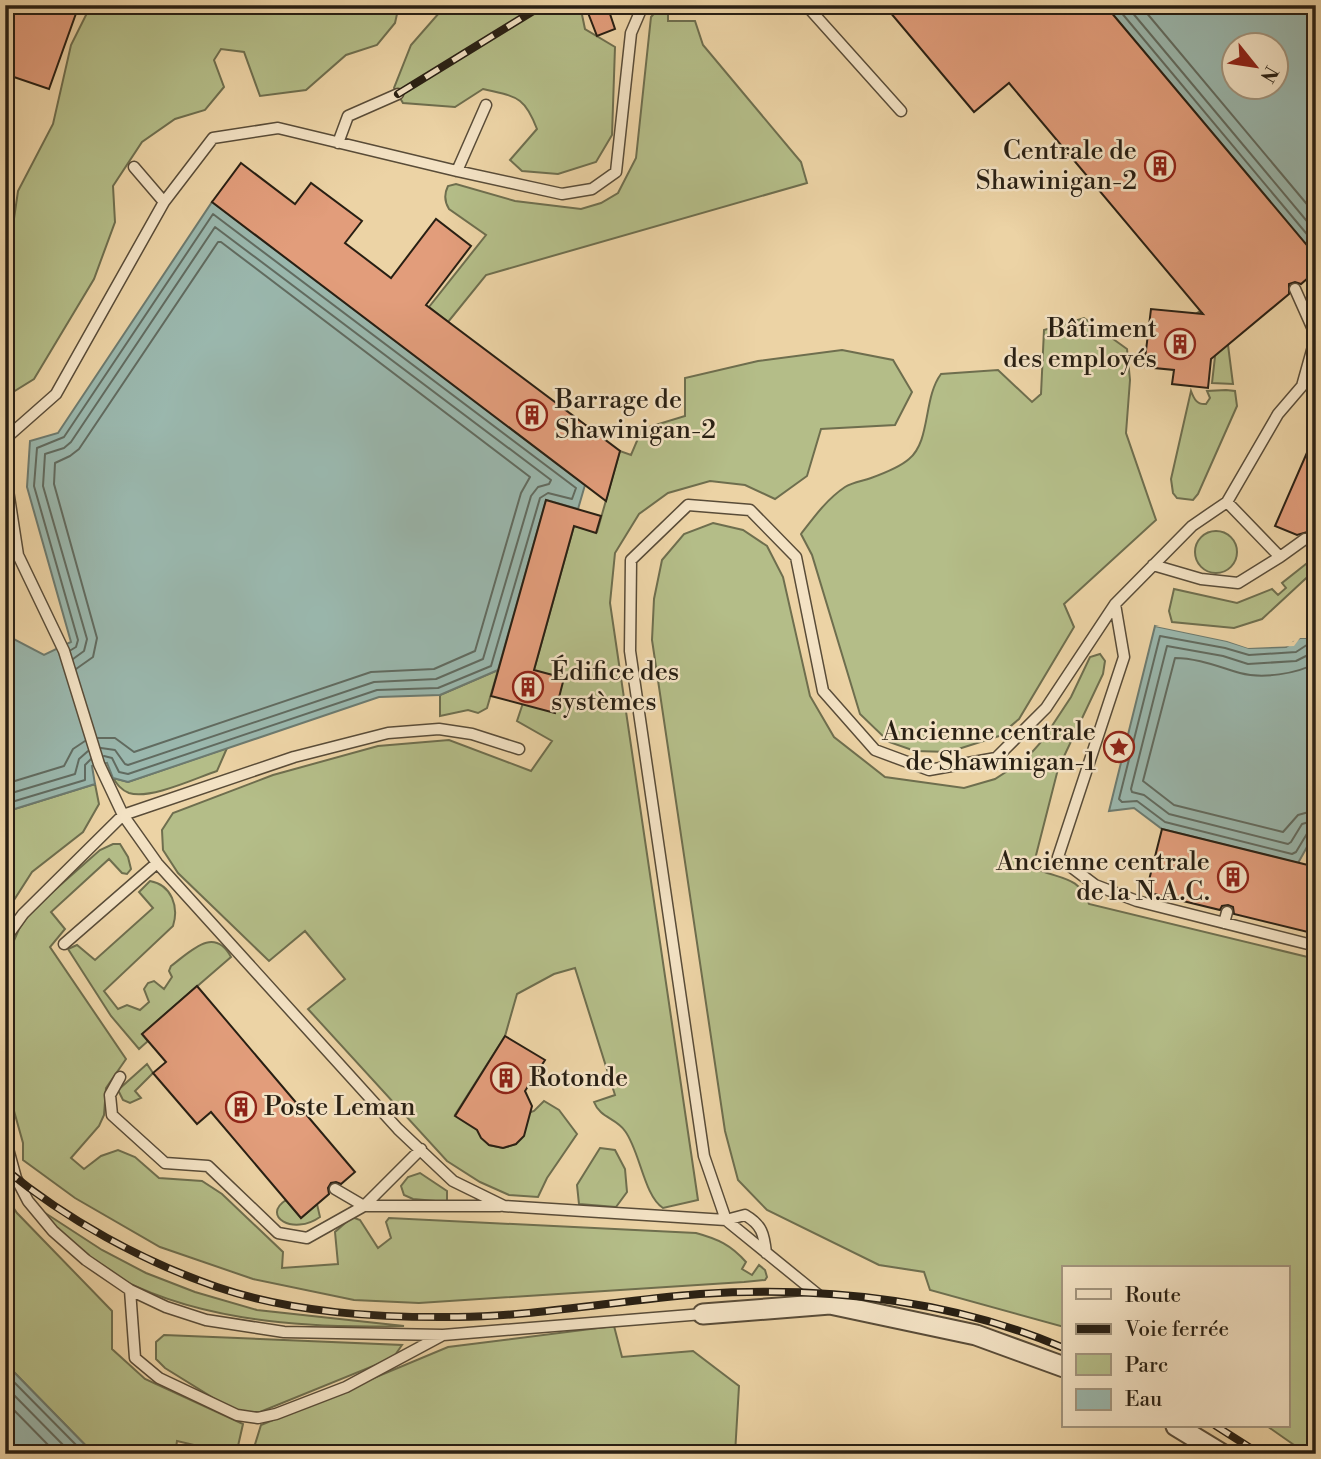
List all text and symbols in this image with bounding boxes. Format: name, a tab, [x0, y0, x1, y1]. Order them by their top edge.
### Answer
north arrow	[1220, 32, 1290, 102]
text: N	[1255, 61, 1283, 87]
place label: Centrale de Shawinigan-2	[976, 135, 1137, 197]
building icon: Centrale de Shawinigan-2	[1143, 149, 1177, 183]
place label: Bâtiment des employés	[1003, 313, 1157, 375]
building icon: Bâtiment des employés	[1163, 327, 1197, 361]
place label: Barrage de Shawinigan-2	[554, 384, 716, 446]
building icon: Barrage de Shawinigan-2	[515, 398, 549, 432]
place label: Édifice des systèmes	[551, 654, 679, 718]
building icon: Édifice des systèmes	[511, 670, 545, 704]
place label: Ancienne centrale de Shawinigan-1	[881, 716, 1096, 778]
place icon: Ancienne centrale de Shawinigan-1	[1102, 730, 1136, 764]
place label: Ancienne centrale de la N.A.C.	[995, 846, 1210, 908]
building icon: Ancienne centrale de la N.A.C.	[1216, 860, 1250, 894]
building icon: Rotonde	[489, 1061, 523, 1095]
place label: Rotonde	[529, 1062, 628, 1094]
building icon: Poste Leman	[224, 1090, 258, 1124]
place label: Poste Leman	[264, 1091, 415, 1123]
legend	[1062, 1266, 1290, 1428]
text: Route	[1125, 1283, 1181, 1309]
text: Voie ferrée	[1124, 1317, 1229, 1343]
text: Parc	[1125, 1353, 1168, 1379]
text: Eau	[1125, 1387, 1162, 1413]

